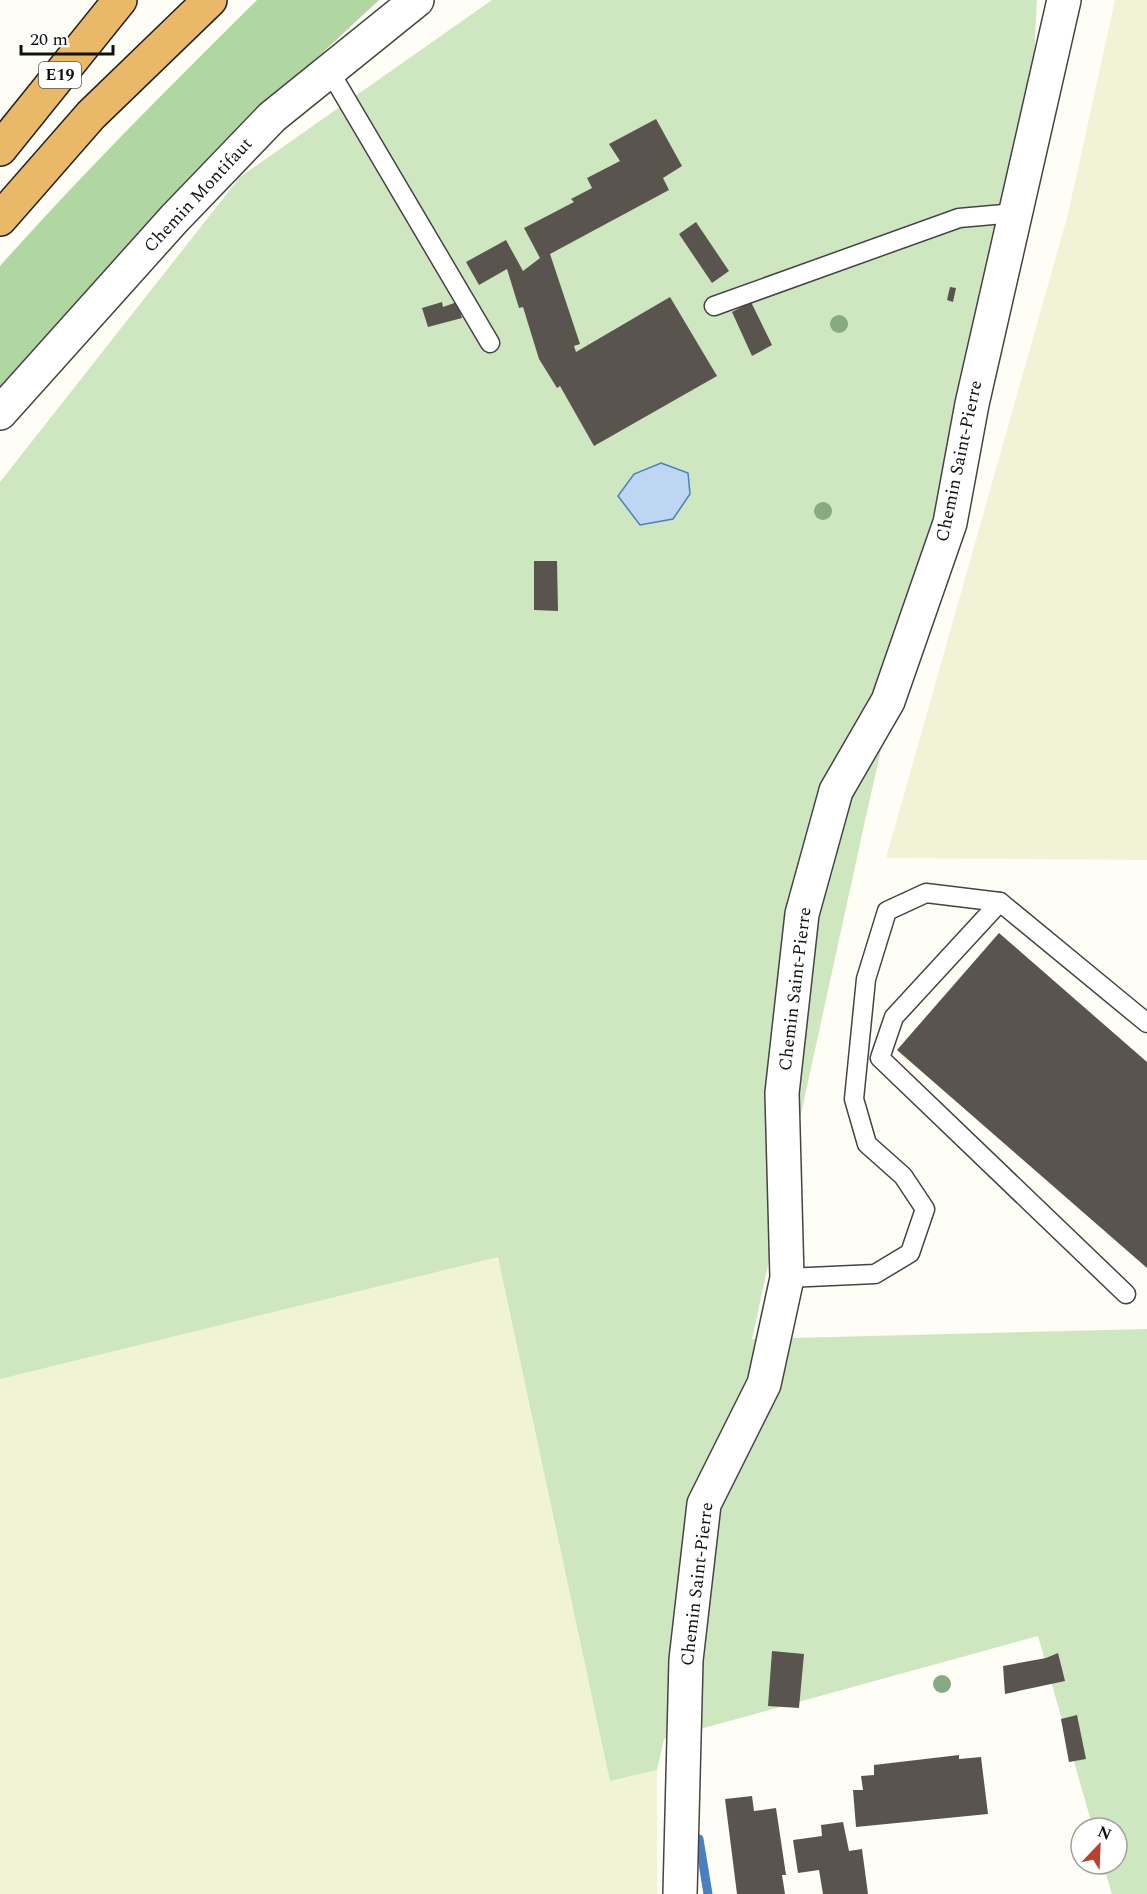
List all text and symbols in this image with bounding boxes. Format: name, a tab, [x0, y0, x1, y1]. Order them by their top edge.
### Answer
scale bar	[21, 18, 112, 56]
text: 20 m	[30, 26, 68, 53]
road number: E19	[39, 62, 81, 88]
street label: Chemin Montifaut	[137, 131, 259, 259]
street label: Chemin Saint-Pierre	[929, 378, 989, 544]
street label: Chemin Saint-Pierre	[772, 906, 818, 1072]
street label: Chemin Saint-Pierre	[674, 1501, 720, 1667]
north arrow	[1069, 1816, 1129, 1876]
text: N	[1094, 1820, 1115, 1847]

